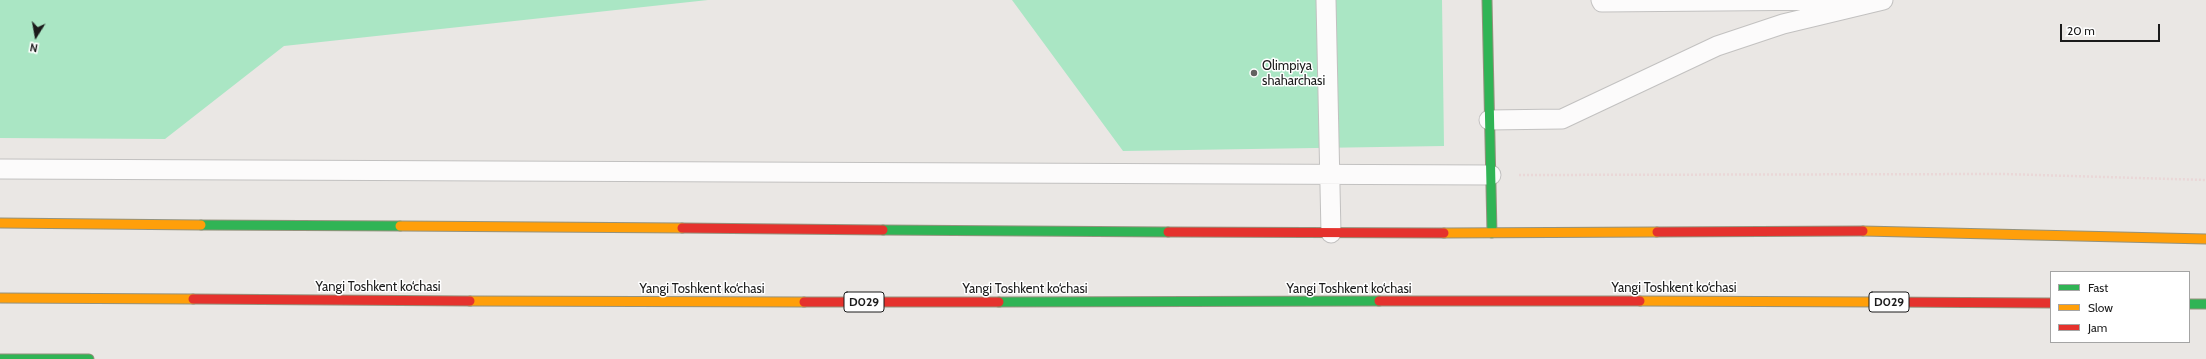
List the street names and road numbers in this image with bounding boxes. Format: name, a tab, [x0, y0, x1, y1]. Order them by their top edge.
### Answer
street label: Yangi Toshkent ko‘chasi	[315, 279, 441, 295]
street label: Yangi Toshkent ko‘chasi	[1611, 280, 1737, 296]
street label: Yangi Toshkent ko‘chasi	[639, 281, 765, 297]
street label: Yangi Toshkent ko‘chasi	[962, 281, 1088, 297]
street label: Yangi Toshkent ko‘chasi	[1286, 281, 1412, 297]
road number: D029	[844, 292, 884, 312]
road number: D029	[1869, 292, 1909, 312]

